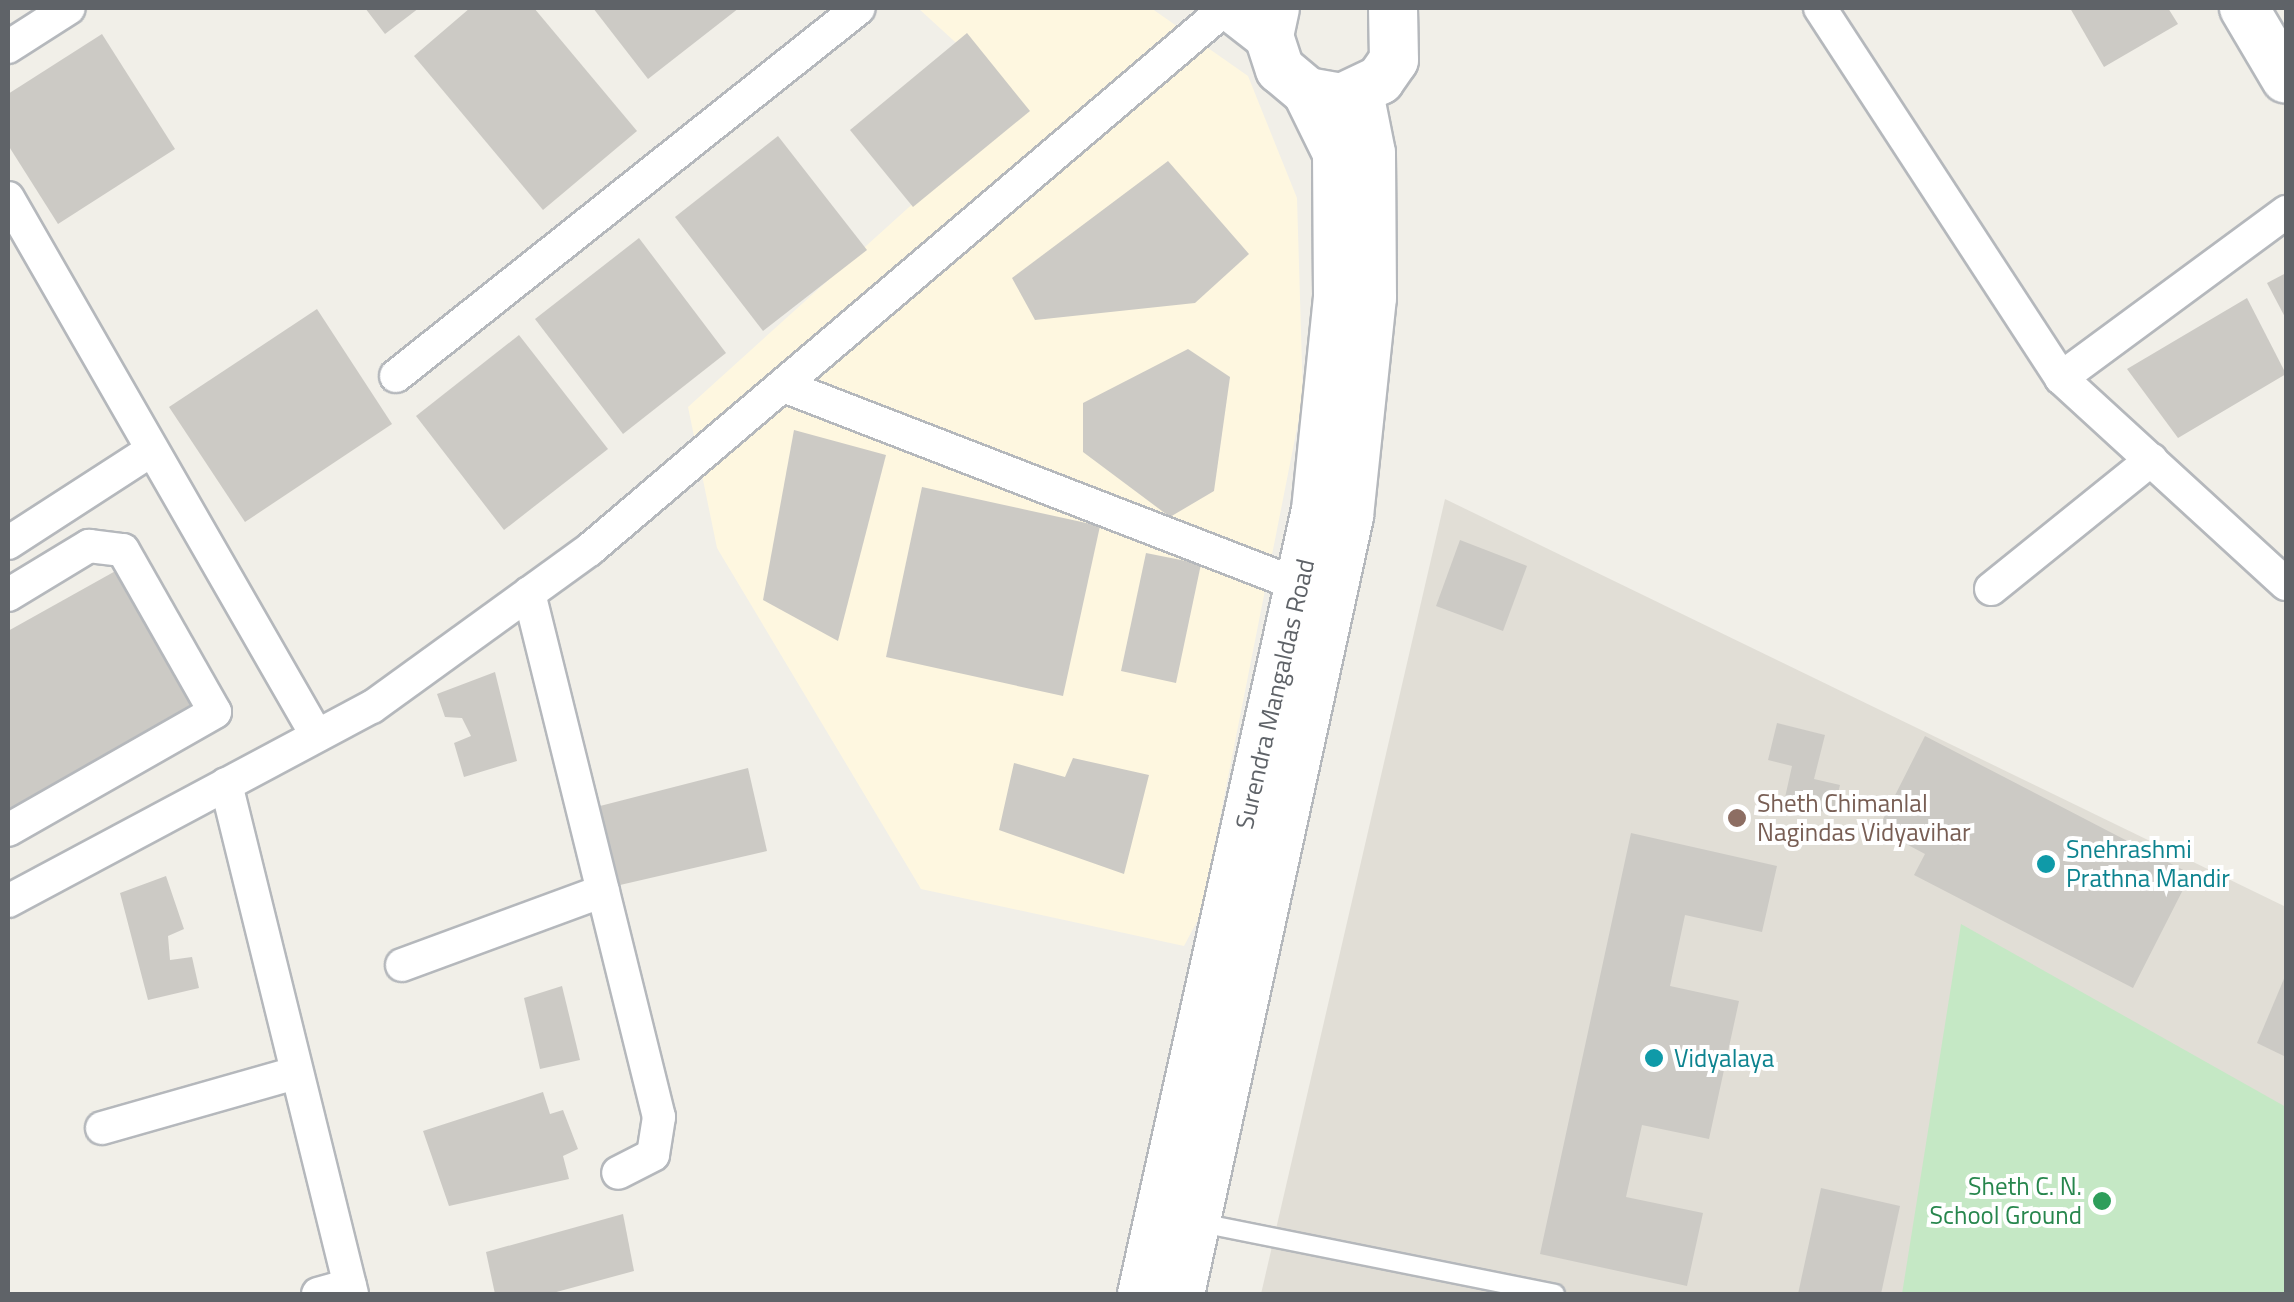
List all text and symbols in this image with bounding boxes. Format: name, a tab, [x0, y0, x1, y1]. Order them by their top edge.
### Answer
street label: Surendra Mangaldas Road	[1229, 556, 1321, 832]
place label: Sheth Chimanlal Nagindas Vidyavihar	[1757, 789, 1971, 848]
marker: Sheth Chimanlal Nagindas Vidyavihar	[1726, 807, 1748, 829]
place label: Snehrashmi Prathna Mandir	[2066, 835, 2230, 894]
marker: Snehrashmi Prathna Mandir	[2035, 853, 2057, 875]
place label: Vidyalaya	[1674, 1043, 1774, 1073]
marker: Vidyalaya	[1643, 1047, 1665, 1069]
place label: Sheth C. N. School Ground	[1930, 1172, 2082, 1231]
marker: Sheth C. N. School Ground	[2091, 1190, 2113, 1212]

